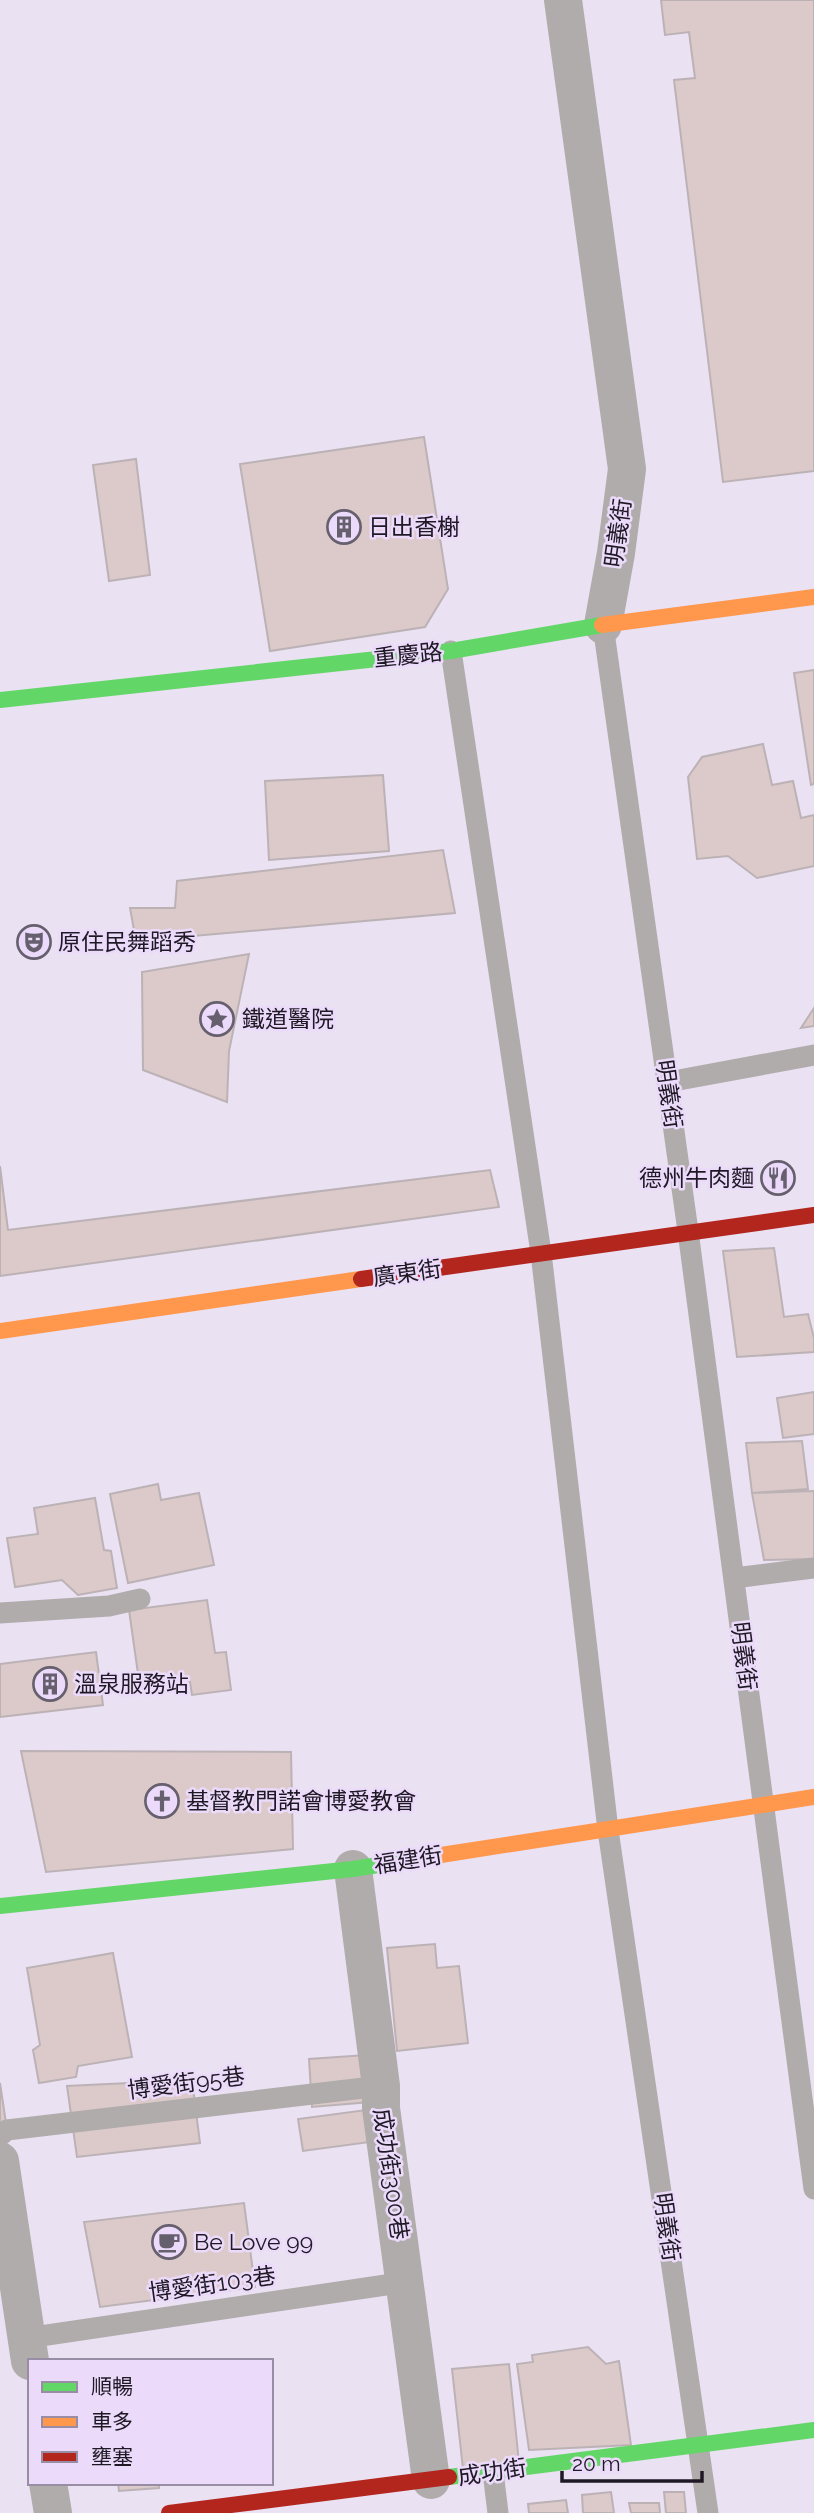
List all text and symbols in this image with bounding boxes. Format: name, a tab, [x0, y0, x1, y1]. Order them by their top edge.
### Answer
street label: 明義街	[599, 497, 636, 569]
building icon: 日出香榭	[325, 508, 363, 546]
place label: 日出香榭	[368, 513, 460, 540]
street label: 重慶路	[372, 637, 444, 672]
theatre icon: 原住民舞蹈秀	[15, 923, 53, 961]
place label: 原住民舞蹈秀	[58, 928, 196, 955]
place icon: 鐵道醫院	[198, 1000, 236, 1038]
place label: 鐵道醫院	[242, 1005, 334, 1032]
street label: 明義街	[651, 1058, 688, 1130]
restaurant icon: 德州牛肉麵	[759, 1159, 797, 1197]
place label: 德州牛肉麵	[639, 1164, 754, 1191]
street label: 廣東街	[371, 1254, 443, 1291]
street label: 明義街	[727, 1620, 762, 1692]
building icon: 溫泉服務站	[31, 1665, 69, 1703]
place label: 溫泉服務站	[74, 1670, 189, 1697]
church icon: 基督教門諾會博愛教會	[143, 1782, 181, 1820]
place label: 基督教門諾會博愛教會	[186, 1787, 416, 1814]
street label: 福建街	[372, 1841, 444, 1878]
street label: 博愛街95巷	[126, 2062, 246, 2103]
street label: 成功街300巷	[369, 2106, 414, 2241]
street label: 明義街	[649, 2191, 686, 2263]
cafe icon: Be Love 99	[150, 2223, 188, 2261]
place label: Be Love 99	[194, 2228, 313, 2255]
street label: 博愛街103巷	[147, 2261, 277, 2306]
legend	[28, 2359, 273, 2485]
text: 順暢	[91, 2374, 133, 2399]
text: 車多	[91, 2409, 133, 2434]
scale bar	[562, 2440, 702, 2484]
text: 壅塞	[91, 2444, 133, 2469]
text: 20 m	[572, 2451, 620, 2476]
street label: 成功街	[456, 2453, 528, 2490]

